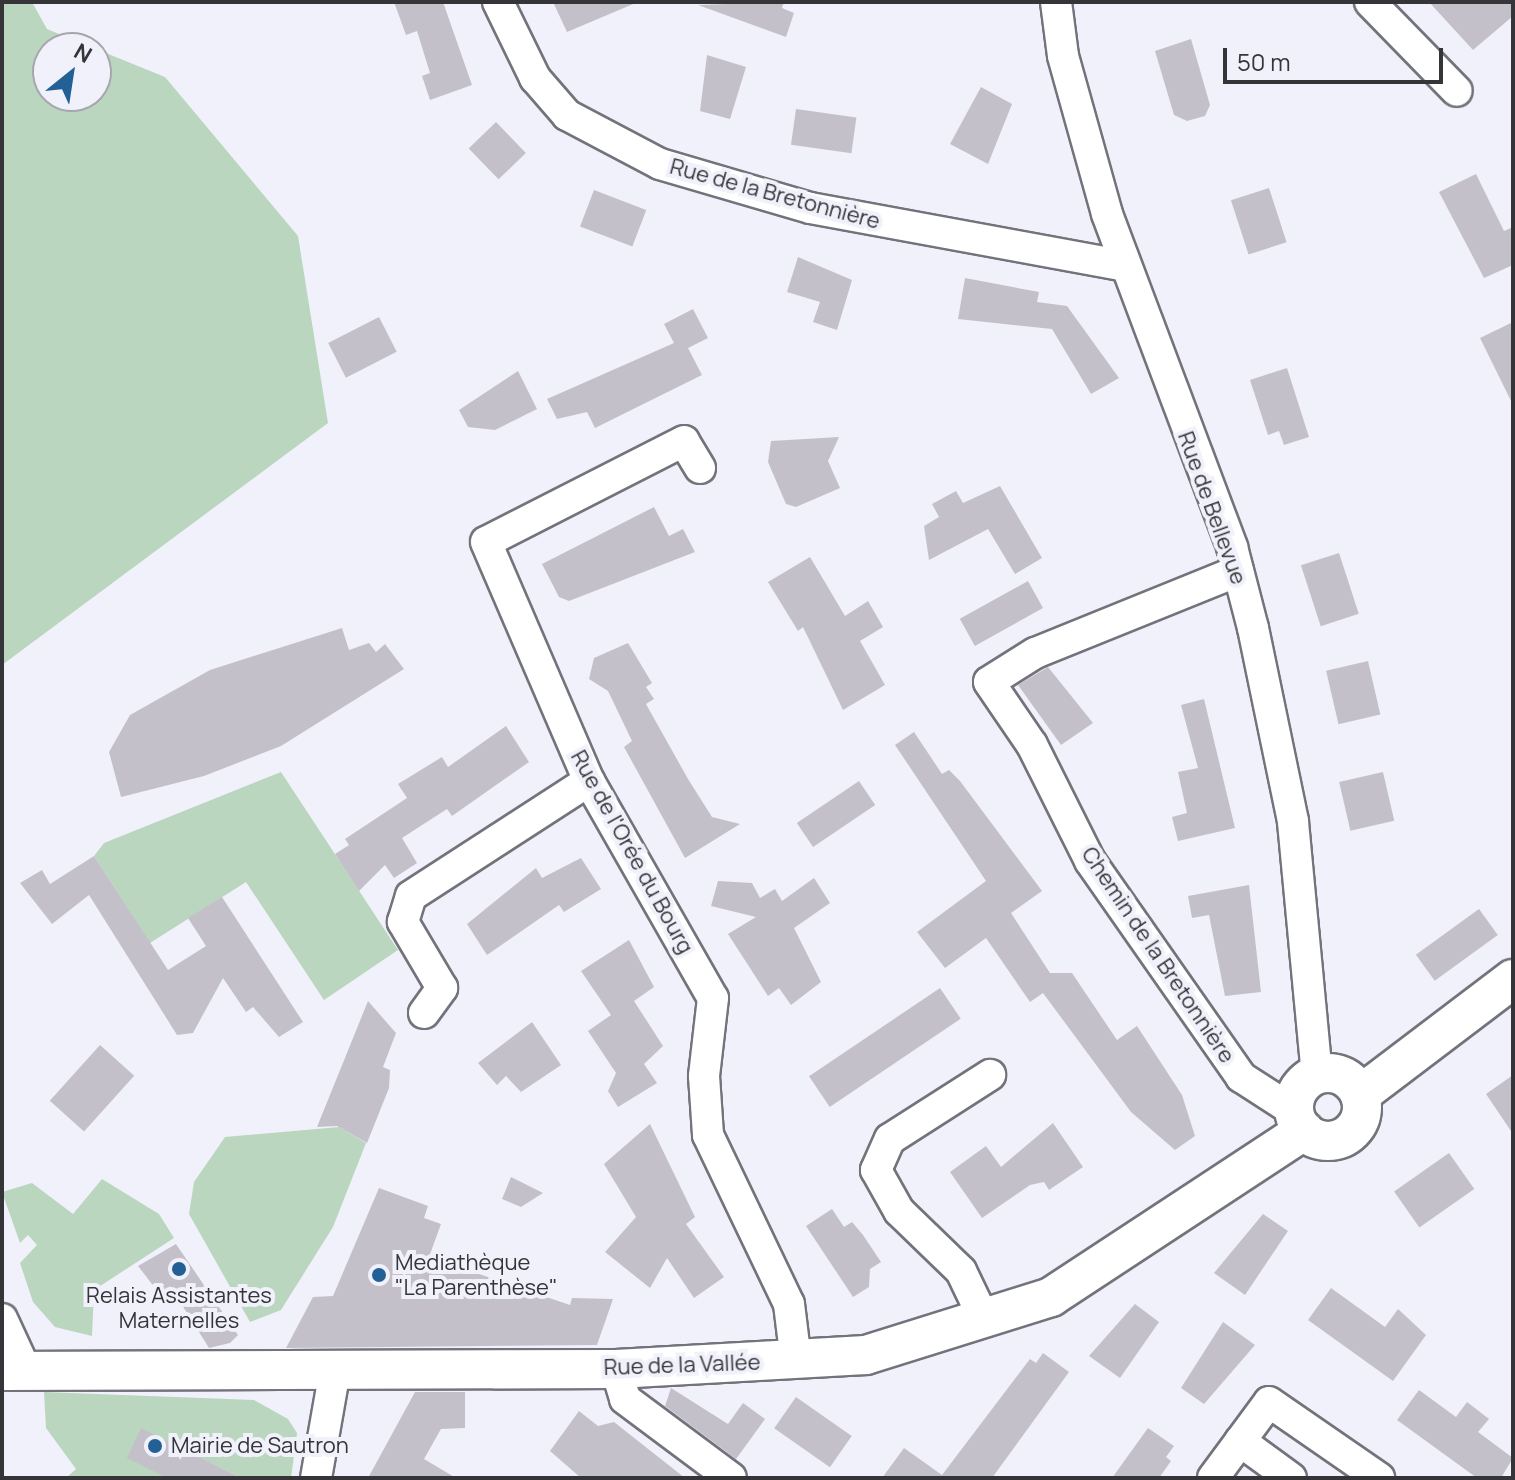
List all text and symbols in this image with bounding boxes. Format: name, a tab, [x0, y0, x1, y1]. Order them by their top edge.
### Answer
north arrow	[32, 32, 112, 112]
scale bar	[1227, 32, 1447, 82]
text: N	[69, 36, 97, 70]
text: 50 m	[1237, 45, 1291, 78]
street label: Rue de la Bretonnière	[667, 153, 883, 235]
street label: Rue de Bellevue	[1172, 428, 1252, 588]
street label: Rue de l'Orée du Bourg	[565, 746, 699, 958]
street label: Chemin de la Bretonnière	[1076, 842, 1240, 1068]
place label: Mediathèque "La Parenthèse"	[395, 1249, 558, 1300]
marker: Relais Assistantes Maternelles	[170, 1260, 188, 1278]
marker: Mediathèque "La Parenthèse"	[370, 1266, 388, 1284]
place label: Relais Assistantes Maternelles	[86, 1282, 272, 1334]
street label: Rue de la Vallée	[603, 1349, 761, 1381]
place label: Mairie de Sautron	[171, 1433, 349, 1459]
marker: Mairie de Sautron	[146, 1437, 164, 1455]

